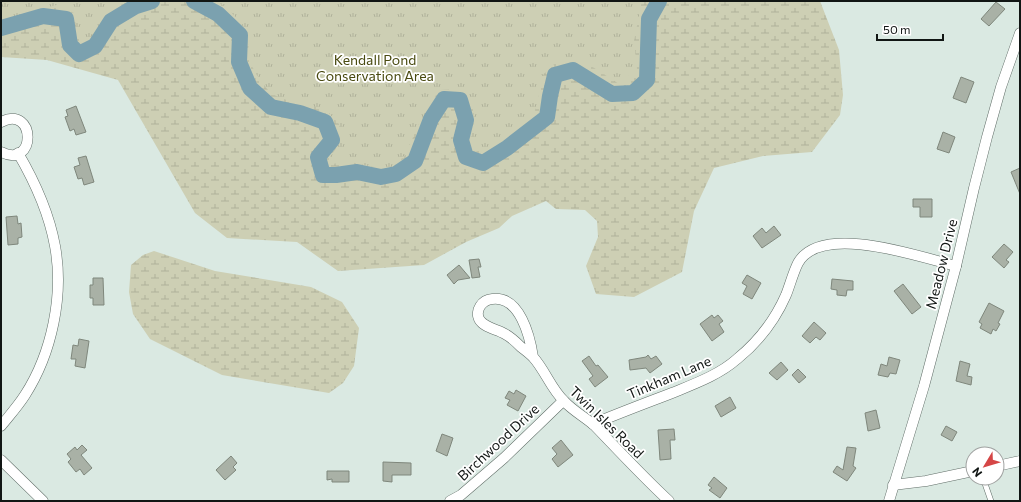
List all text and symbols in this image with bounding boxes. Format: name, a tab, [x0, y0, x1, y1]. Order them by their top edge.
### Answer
scale bar	[877, 16, 943, 42]
text: 50 m	[883, 22, 911, 36]
park label: Kendall Pond Conservation Area	[316, 51, 434, 84]
street label: Meadow Drive	[922, 217, 960, 311]
street label: Tinkham Lane	[625, 352, 713, 402]
street label: Twin Isles Road	[566, 382, 648, 462]
street label: Birchwood Drive	[454, 400, 542, 484]
north arrow	[965, 446, 1005, 486]
text: N	[969, 465, 984, 480]

